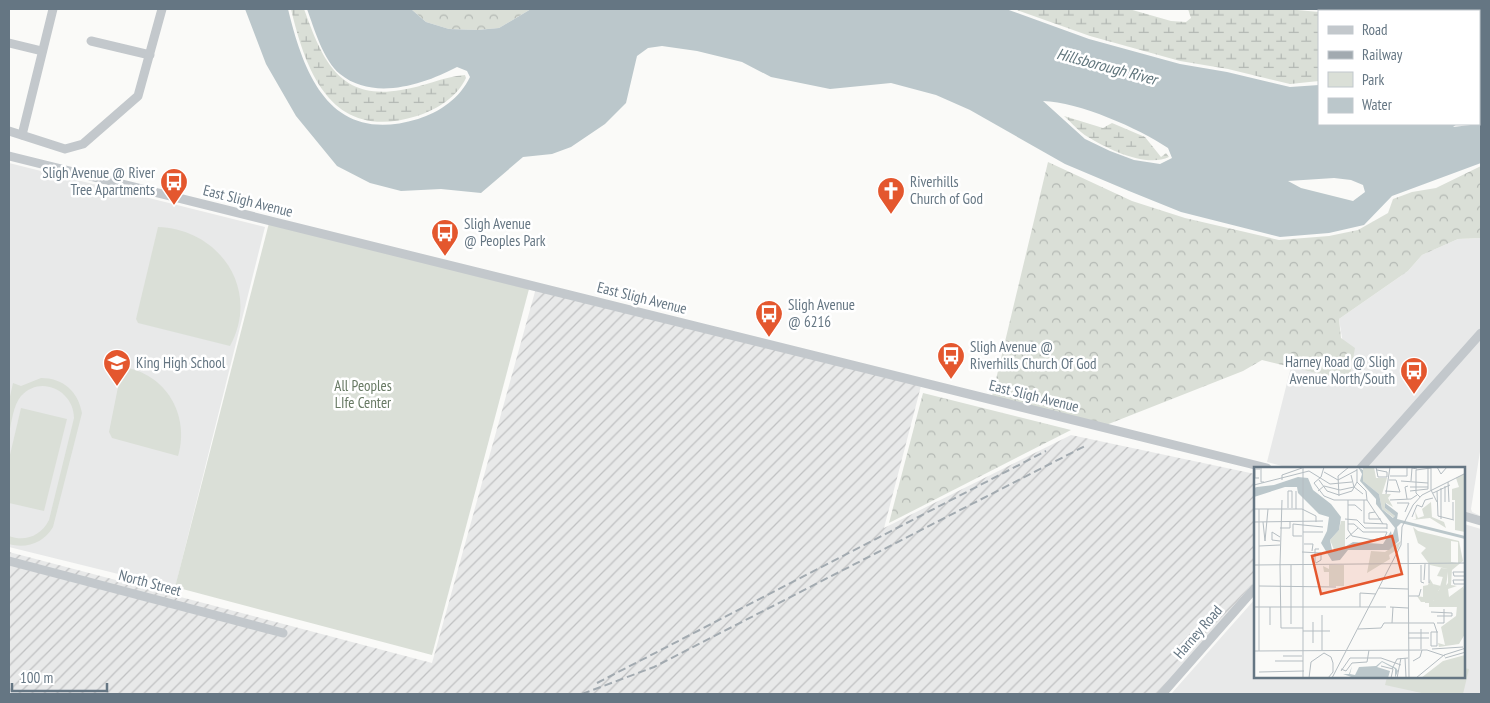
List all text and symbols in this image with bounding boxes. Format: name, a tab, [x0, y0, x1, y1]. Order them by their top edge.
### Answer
legend	[1318, 10, 1480, 125]
text: Road	[1362, 20, 1388, 39]
water label: Hillsborough River	[1055, 43, 1162, 90]
text: Railway	[1362, 45, 1403, 64]
text: Park	[1362, 70, 1384, 89]
text: Water	[1362, 95, 1393, 114]
place label: Sligh Avenue @ River Tree Apartments	[42, 163, 156, 199]
bus stop icon: Sligh Avenue @ River Tree Apartments	[159, 167, 189, 206]
place label: Riverhills Church of God	[910, 172, 983, 208]
church icon: Riverhills Church of God	[876, 176, 906, 215]
street label: East Sligh Avenue	[201, 180, 295, 221]
place label: Sligh Avenue @ Peoples Park	[464, 214, 546, 250]
bus stop icon: Sligh Avenue @ Peoples Park	[430, 218, 460, 257]
street label: East Sligh Avenue	[595, 277, 689, 318]
place label: Sligh Avenue @ 6216	[788, 295, 855, 331]
bus stop icon: Sligh Avenue @ 6216	[754, 299, 784, 338]
place label: Sligh Avenue @ Riverhills Church Of God	[970, 337, 1097, 373]
bus stop icon: Sligh Avenue @ Riverhills Church Of God	[936, 341, 966, 380]
school or university icon: King High School	[102, 348, 132, 387]
place label: Harney Road @ Sligh Avenue North/South	[1285, 352, 1395, 388]
place label: King High School	[136, 353, 226, 372]
bus stop icon: Harney Road @ Sligh Avenue North/South	[1399, 356, 1429, 395]
street label: East Sligh Avenue	[987, 375, 1081, 416]
park label: All Peoples LIfe Center	[334, 376, 392, 412]
inset map	[1254, 467, 1465, 678]
street label: North Street	[117, 565, 183, 600]
street label: Harney Road	[1169, 601, 1226, 662]
scale bar	[12, 660, 108, 692]
text: 100 m	[20, 668, 53, 687]

